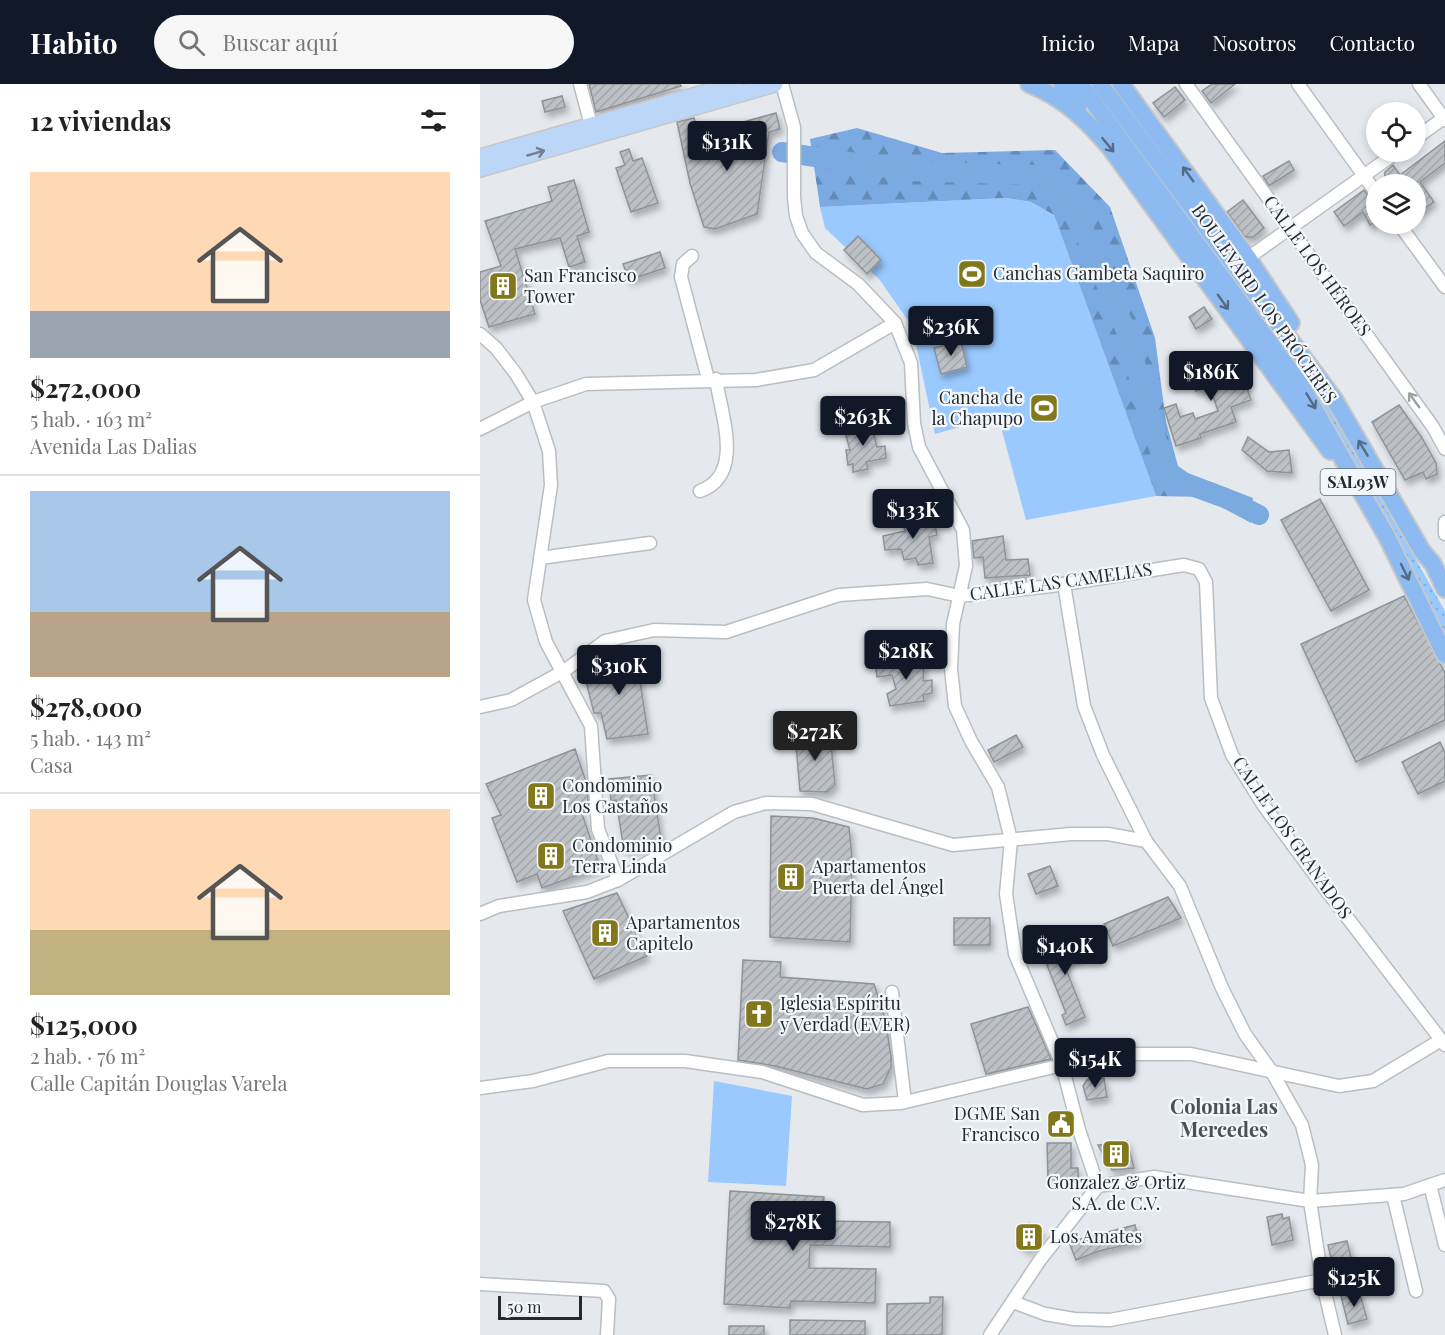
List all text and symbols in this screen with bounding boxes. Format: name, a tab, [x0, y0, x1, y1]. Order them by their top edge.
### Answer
search box	[154, 15, 574, 69]
text: Habito	[30, 24, 118, 61]
icon: search	[175, 26, 208, 59]
text: Buscar aquí	[223, 27, 338, 57]
text: Inicio	[1041, 28, 1095, 56]
text: Mapa	[1128, 28, 1179, 56]
text: Nosotros	[1212, 28, 1296, 56]
text: Contacto	[1329, 28, 1415, 56]
map controls	[1366, 102, 1426, 234]
button: locate	[1366, 102, 1426, 162]
text: 12 viviendas	[30, 103, 171, 138]
icon: filters	[417, 104, 450, 137]
pin: $131K	[685, 121, 769, 172]
text: $131K	[702, 127, 752, 154]
one-way arrow	[1101, 137, 1114, 153]
one-way arrow	[526, 147, 545, 158]
one-way arrow	[1182, 167, 1194, 183]
button: layers	[1366, 174, 1426, 234]
street label: CALLE LOS HÉROES	[1259, 190, 1377, 341]
street label: BOULEVARD LOS PRÓCERES	[1187, 199, 1343, 408]
icon: home	[186, 211, 294, 319]
sports icon: Canchas Gambeta Saquiro	[956, 258, 988, 290]
place label: Canchas Gambeta Saquiro	[993, 261, 1204, 285]
place label: San Francisco Tower	[524, 263, 637, 308]
building icon: San Francisco Tower	[487, 270, 519, 302]
one-way arrow	[1217, 294, 1229, 310]
pin: $236K	[909, 306, 993, 357]
text: $236K	[922, 312, 980, 339]
pin: $186K	[1169, 351, 1253, 402]
text: $186K	[1183, 357, 1239, 384]
text: $272,000	[30, 370, 141, 405]
place label: Cancha de la Chapupo	[931, 385, 1023, 430]
sports icon: Cancha de la Chapupo	[1028, 392, 1060, 424]
one-way arrow	[1305, 392, 1317, 409]
one-way arrow	[1408, 393, 1420, 409]
pin: $263K	[821, 396, 905, 447]
text: $263K	[834, 402, 892, 429]
text: 5 hab. · 163 m²	[30, 405, 152, 432]
text: Avenida Las Dalias	[30, 432, 197, 459]
one-way arrow	[1357, 440, 1369, 457]
road number: SAL93W	[1320, 469, 1396, 495]
pin: $133K	[871, 489, 955, 540]
text: $133K	[887, 495, 939, 522]
icon: home	[186, 530, 294, 638]
street label: CALLE LAS CAMELIAS	[968, 556, 1154, 606]
one-way arrow	[1399, 562, 1411, 580]
pin: $218K	[864, 630, 948, 681]
text: $218K	[878, 636, 934, 663]
pin: $310K	[577, 645, 661, 696]
text: $310K	[591, 651, 647, 678]
text: $278,000	[30, 689, 142, 724]
pin: $272K	[773, 711, 857, 762]
text: $272K	[787, 717, 843, 744]
text: 5 hab. · 143 m²	[30, 724, 151, 751]
text: Casa	[30, 751, 73, 778]
street label: CALLE LOS GRANADOS	[1228, 751, 1358, 923]
place label: Condominio Los Castaños	[562, 773, 668, 818]
building icon: Condominio Los Castaños	[525, 780, 557, 812]
place label: Condominio Terra Linda	[572, 833, 673, 878]
building icon: Condominio Terra Linda	[535, 840, 567, 872]
icon: home	[186, 848, 294, 956]
place label: Apartamentos Puerta del Ángel	[811, 854, 944, 899]
building icon: Apartamentos Puerta del Ángel	[775, 861, 807, 893]
place label: Apartamentos Capitelo	[625, 910, 740, 955]
building icon: Apartamentos Capitelo	[589, 917, 621, 949]
pin: $140K	[1023, 925, 1107, 976]
text: $140K	[1037, 931, 1093, 958]
place label: Iglesia Espíritu y Verdad (EVER)	[779, 991, 910, 1036]
church icon: Iglesia Espíritu y Verdad (EVER)	[743, 998, 775, 1030]
text: $125,000	[30, 1007, 138, 1042]
pin: $154K	[1053, 1038, 1137, 1089]
text: 2 hab. · 76 m²	[30, 1042, 145, 1069]
text: $154K	[1069, 1044, 1121, 1071]
text: Calle Capitán Douglas Varela	[30, 1069, 287, 1096]
district label: Colonia Las Mercedes	[1170, 1092, 1278, 1142]
place label: DGME San Francisco	[954, 1101, 1040, 1146]
public building icon: DGME San Francisco	[1045, 1108, 1077, 1140]
building icon: Gonzalez & Ortiz S.A. de C.V.	[1100, 1138, 1132, 1170]
place label: Gonzalez & Ortiz S.A. de C.V.	[1046, 1170, 1186, 1215]
pin: $278K	[751, 1201, 835, 1252]
text: $278K	[765, 1207, 821, 1234]
building icon: Los Amates	[1013, 1221, 1045, 1253]
place label: Los Amates	[1050, 1224, 1142, 1248]
pin: $125K	[1312, 1257, 1396, 1308]
text: $125K	[1327, 1263, 1381, 1290]
scale bar	[498, 1293, 582, 1320]
text: 50 m	[507, 1296, 541, 1317]

